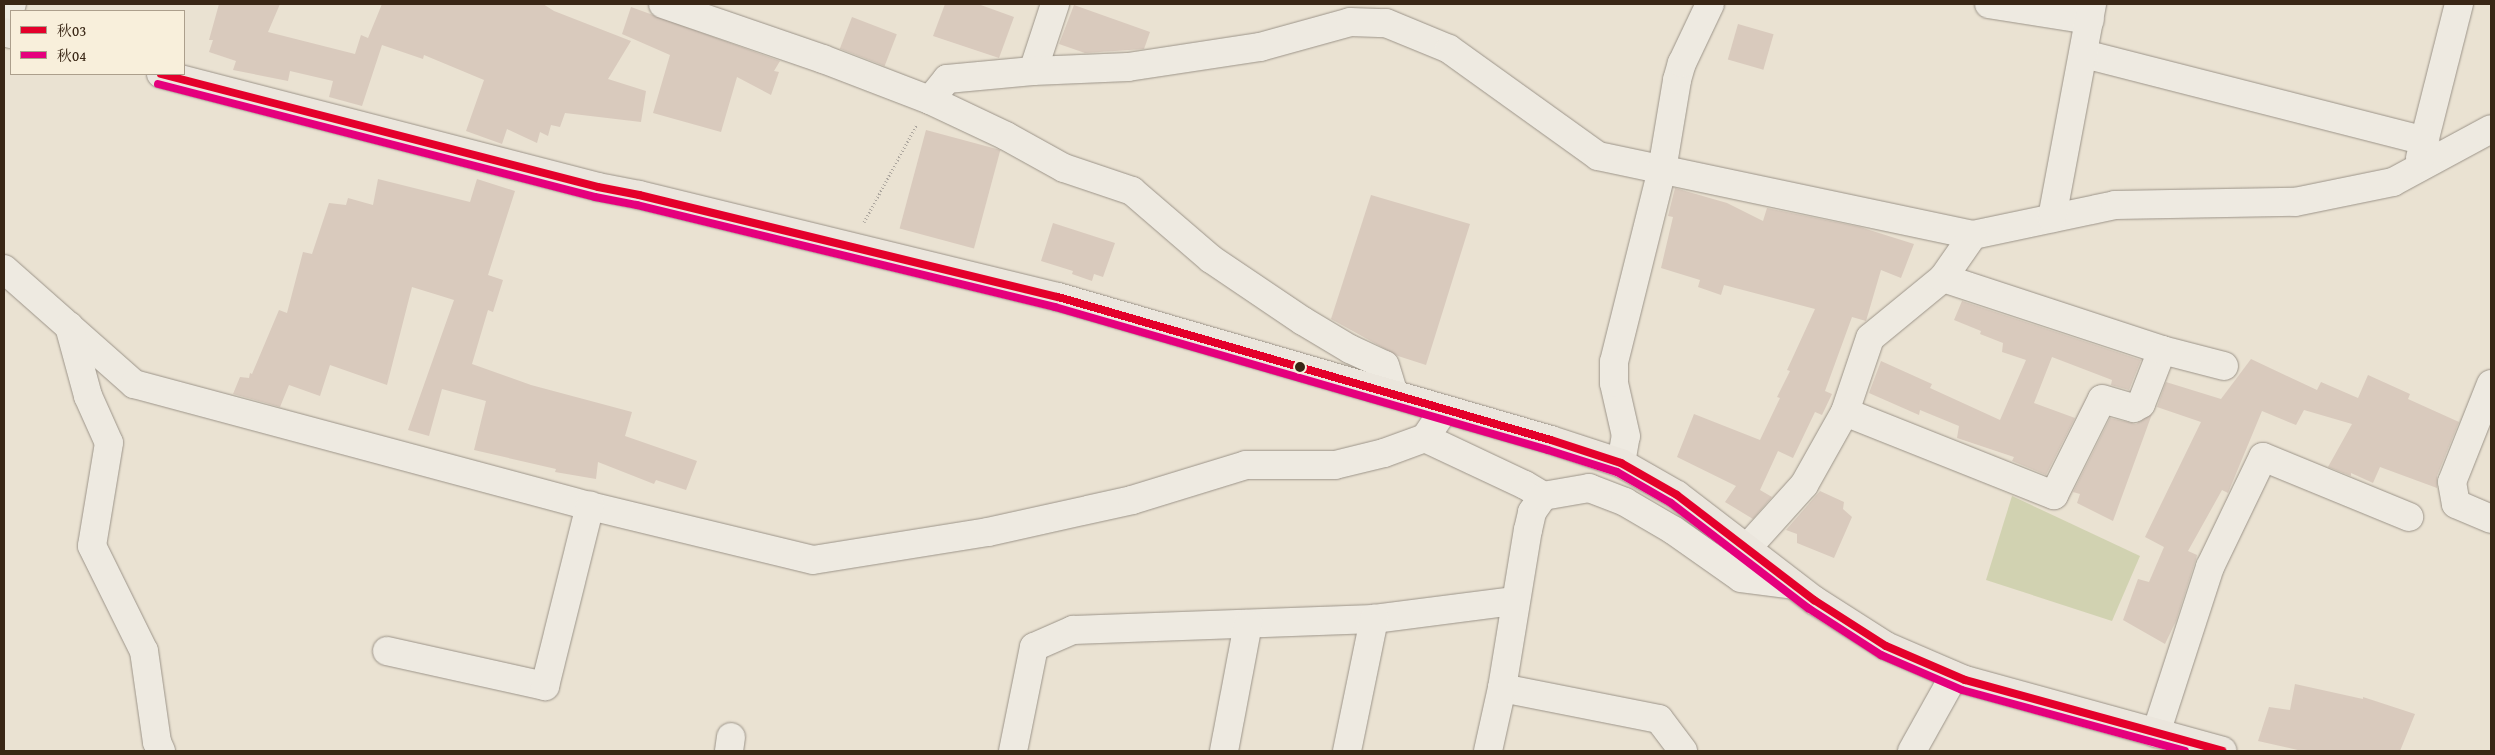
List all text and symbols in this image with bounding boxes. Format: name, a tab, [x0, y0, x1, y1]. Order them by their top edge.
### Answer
legend	[10, 10, 185, 75]
text: 秋03	[57, 20, 86, 41]
text: 秋04	[57, 45, 86, 66]
unlabelled marker	[1295, 362, 1305, 372]

